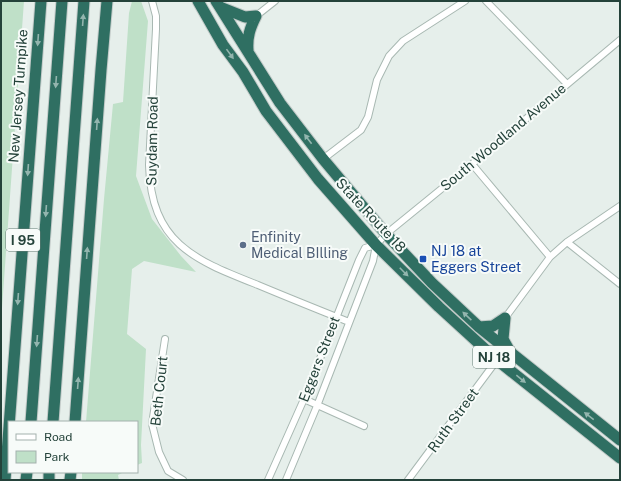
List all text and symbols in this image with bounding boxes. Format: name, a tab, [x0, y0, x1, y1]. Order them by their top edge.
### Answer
one-way arrow	[79, 14, 86, 26]
street label: New Jersey Turnpike	[5, 29, 31, 163]
one-way arrow	[34, 34, 41, 46]
one-way arrow	[225, 49, 234, 60]
one-way arrow	[53, 76, 60, 88]
street label: South Woodland Avenue	[437, 80, 569, 194]
street label: Suydam Road	[143, 96, 161, 186]
one-way arrow	[93, 118, 100, 130]
one-way arrow	[303, 134, 312, 145]
one-way arrow	[25, 164, 31, 176]
street label: State Route 18	[333, 175, 409, 255]
one-way arrow	[43, 205, 50, 217]
road number: I 95	[6, 229, 40, 251]
place label: Enfinity Medical BIlling	[251, 229, 348, 261]
marker: Enfinity Medical BIlling	[238, 240, 248, 250]
place label: NJ 18 at Eggers Street	[431, 243, 521, 275]
one-way arrow	[84, 247, 91, 259]
marker: NJ 18 at Eggers Street	[418, 254, 428, 264]
one-way arrow	[399, 267, 409, 277]
one-way arrow	[15, 293, 22, 305]
one-way arrow	[462, 311, 472, 321]
street label: Eggers Street	[295, 314, 343, 404]
one-way arrow	[33, 335, 40, 347]
road number: NJ 18	[473, 346, 515, 368]
street label: Beth Court	[147, 355, 171, 427]
one-way arrow	[515, 374, 526, 383]
one-way arrow	[74, 377, 81, 389]
street label: Ruth Street	[424, 385, 482, 455]
one-way arrow	[584, 411, 595, 420]
legend	[8, 421, 138, 473]
text: Road	[44, 430, 72, 444]
text: Park	[44, 450, 70, 464]

